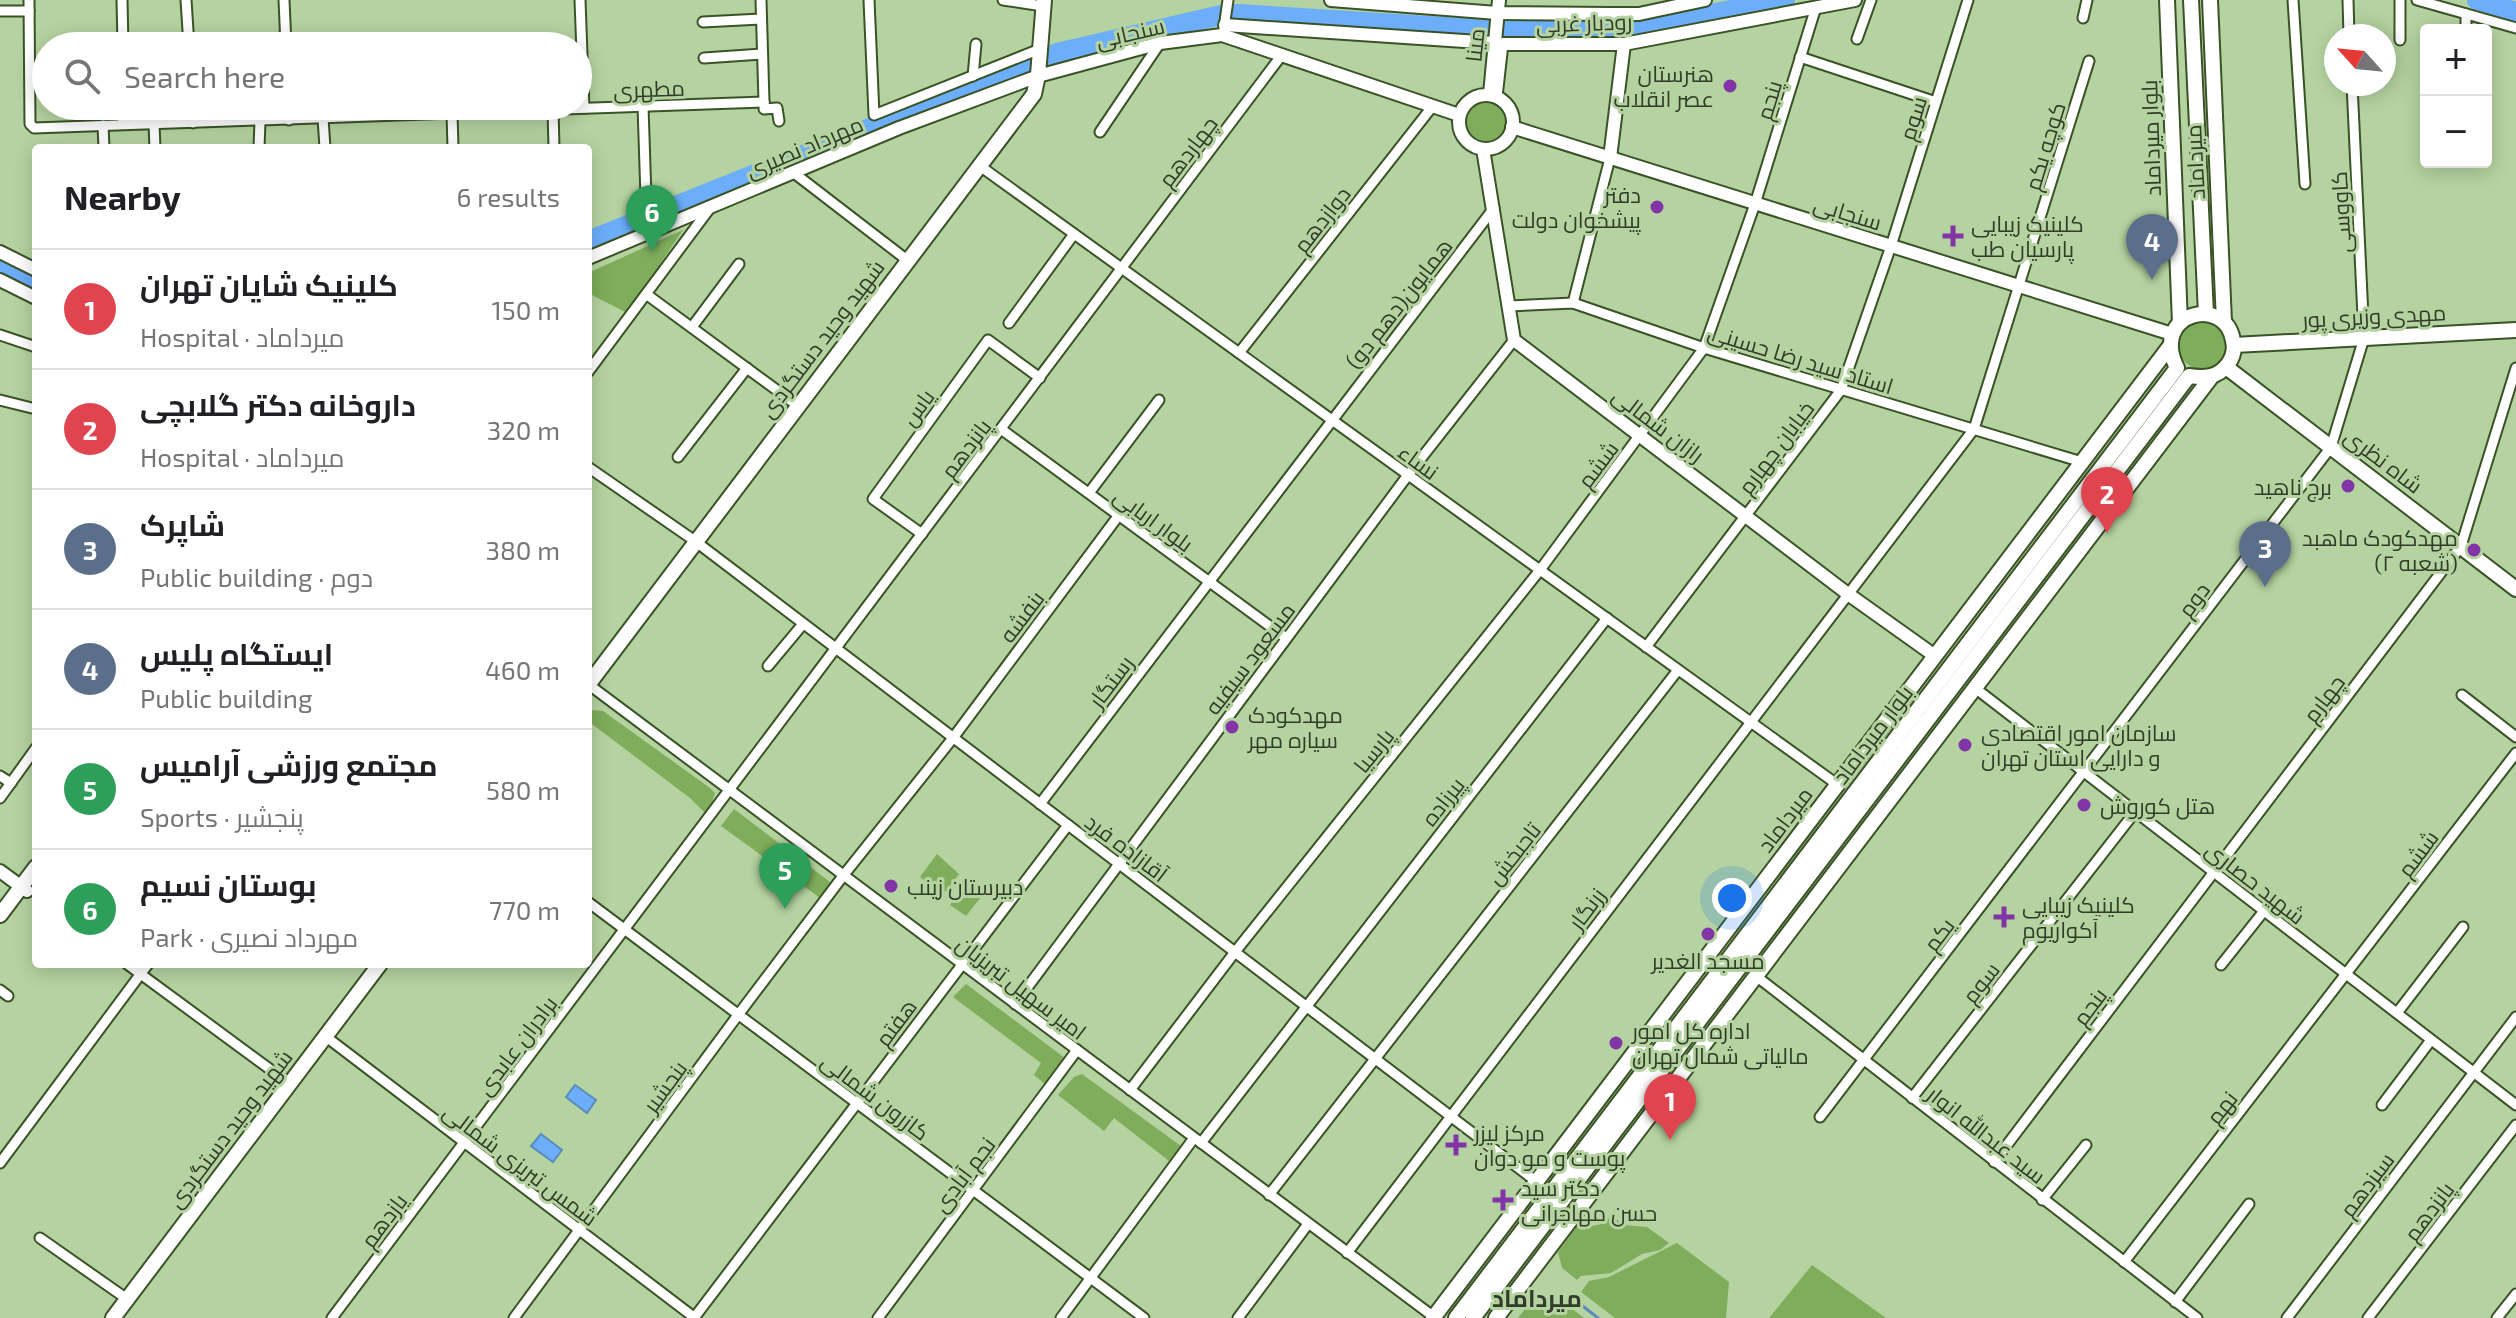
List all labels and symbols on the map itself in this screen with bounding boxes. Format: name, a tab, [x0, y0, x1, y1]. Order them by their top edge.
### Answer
street label: رودبار غربی	[1535, 7, 1633, 39]
street label: سنجابی	[1093, 11, 1167, 54]
north arrow	[2324, 24, 2396, 96]
street label: مینا	[1459, 27, 1489, 63]
place label: هنرستان عصر انقلاب	[1613, 60, 1714, 112]
street label: مطهری	[613, 74, 685, 104]
marker: هنرستان عصر انقلاب	[1721, 77, 1739, 95]
street label: پنجم	[1750, 77, 1790, 124]
street label: بلوار میرداماد	[2135, 79, 2166, 197]
street label: سوم	[1893, 93, 1935, 145]
street label: کوچه یکم	[2018, 99, 2074, 195]
street label: مهرداد نصیری	[742, 110, 867, 184]
street label: چهاردهم	[1152, 111, 1225, 194]
street label: میرداماد	[2179, 124, 2210, 200]
street label: کاووسی	[2325, 170, 2357, 254]
street label: دوازدهم	[1287, 181, 1358, 260]
place label: دفتر پیشخوان دولت	[1512, 181, 1641, 235]
pin: 6	[626, 185, 678, 251]
street label: سنجابی	[1810, 189, 1885, 237]
marker: دفتر پیشخوان دولت	[1648, 198, 1666, 216]
place label: کلینیک زیبایی پارسیان طب	[1971, 210, 2084, 264]
pin: 4	[2126, 214, 2178, 280]
marker: کلینیک زیبایی پارسیان طب	[1942, 225, 1964, 247]
street label: همایون(دهم دو)	[1339, 233, 1460, 376]
street label: شهید وحید دستگردی	[753, 254, 890, 423]
street label: مهدی وزیری پور	[2299, 298, 2447, 335]
street label: استاد سید رضا حسینی	[1704, 317, 1897, 401]
street label: رازان شمالی	[1607, 381, 1710, 468]
street label: یاس	[895, 383, 941, 432]
street label: خیابان چهارم	[1732, 395, 1822, 501]
street label: پانزدهم	[934, 413, 999, 485]
street label: شاه نظری	[2339, 422, 2428, 499]
street label: ششم	[1571, 436, 1626, 495]
street label: نساء	[1394, 438, 1444, 484]
pin: 2	[2081, 467, 2133, 533]
place label: برج ناهید	[2254, 473, 2332, 502]
marker: برج ناهید	[2339, 477, 2357, 495]
street label: بلوار اربابی	[1108, 482, 1199, 558]
pin: 3	[2239, 521, 2291, 587]
place label: مهدکودک ماهبد (شعبه ۲)	[2302, 524, 2458, 575]
marker: مهدکودک ماهبد (شعبه ۲)	[2465, 541, 2483, 559]
street label: دوم	[2172, 577, 2218, 624]
street label: بنفشه	[993, 585, 1049, 647]
street label: مسعود سیفیه	[1199, 597, 1300, 720]
street label: رستگار	[1081, 650, 1139, 714]
street label: چهارم	[2297, 669, 2352, 729]
street label: بلوار میرداماد	[1826, 679, 1918, 789]
place label: مهدکودک سیاره مهر	[1246, 701, 1343, 754]
marker: مهدکودک سیاره مهر	[1223, 718, 1241, 736]
place label: سازمان امور اقتصادی و دارایی استان تهران	[1981, 719, 2176, 772]
street label: پارسیا	[1347, 723, 1401, 779]
marker: سازمان امور اقتصادی و دارایی استان تهران	[1956, 736, 1974, 754]
street label: پیرزاده	[1415, 772, 1471, 832]
street label: میرداماد	[1751, 781, 1818, 857]
place label: هتل کوروش	[2100, 792, 2215, 820]
marker: هتل کوروش	[2075, 796, 2093, 814]
street label: آقازاده فرد	[1080, 808, 1173, 887]
street label: تاجبخش	[1481, 817, 1547, 891]
street label: ششم	[2391, 825, 2446, 884]
street label: شهید حصاری	[2200, 835, 2311, 930]
pin: 5	[759, 843, 811, 909]
place label: دبیرستان زینب	[907, 873, 1023, 900]
marker: دبیرستان زینب	[882, 877, 900, 895]
your location	[1712, 878, 1752, 918]
street label: زرنگار	[1561, 882, 1611, 936]
place label: کلینیک زیبایی آکواریوم	[2022, 891, 2135, 946]
marker: کلینیک زیبایی آکواریوم	[1993, 906, 2015, 928]
street label: یکم	[1917, 912, 1962, 958]
marker: مسجد الغدیر	[1699, 925, 1717, 943]
street label: امیر سهیل تبریزیان	[951, 930, 1092, 1046]
place label: مسجد الغدیر	[1649, 947, 1765, 974]
street label: سوم	[1956, 956, 2007, 1010]
street label: پنجم	[2067, 982, 2115, 1032]
street label: برادران عابدی	[470, 990, 562, 1100]
street label: هفتم	[869, 993, 924, 1053]
place label: اداره کل امور مالیاتی شمال تهران	[1630, 1017, 1809, 1070]
marker: اداره کل امور مالیاتی شمال تهران	[1607, 1034, 1625, 1052]
street label: شهید وحید دستگردی	[161, 1044, 298, 1213]
street label: کازرون شمالی	[816, 1047, 935, 1147]
street label: پنجشیر	[635, 1055, 694, 1120]
pin: 1	[1644, 1074, 1696, 1140]
street label: سید عبدالله انوار	[1921, 1079, 2051, 1189]
street label: نهم	[2200, 1085, 2245, 1131]
street label: شمس تبریزی شمالی	[438, 1098, 603, 1232]
place label: مرکز لیزر پوست و مو دوان	[1472, 1119, 1626, 1173]
street label: نجم آبادی	[926, 1131, 1003, 1219]
marker: مرکز لیزر پوست و مو دوان	[1445, 1134, 1467, 1156]
street label: سیزدهم	[2333, 1147, 2402, 1224]
place label: دکتر سید حسن مهاجرانی	[1521, 1174, 1657, 1227]
street label: پانزدهم	[2397, 1176, 2462, 1248]
street label: یازدهم	[354, 1188, 415, 1255]
marker: دکتر سید حسن مهاجرانی	[1492, 1189, 1514, 1211]
district label: میرداماد	[1492, 1283, 1582, 1313]

